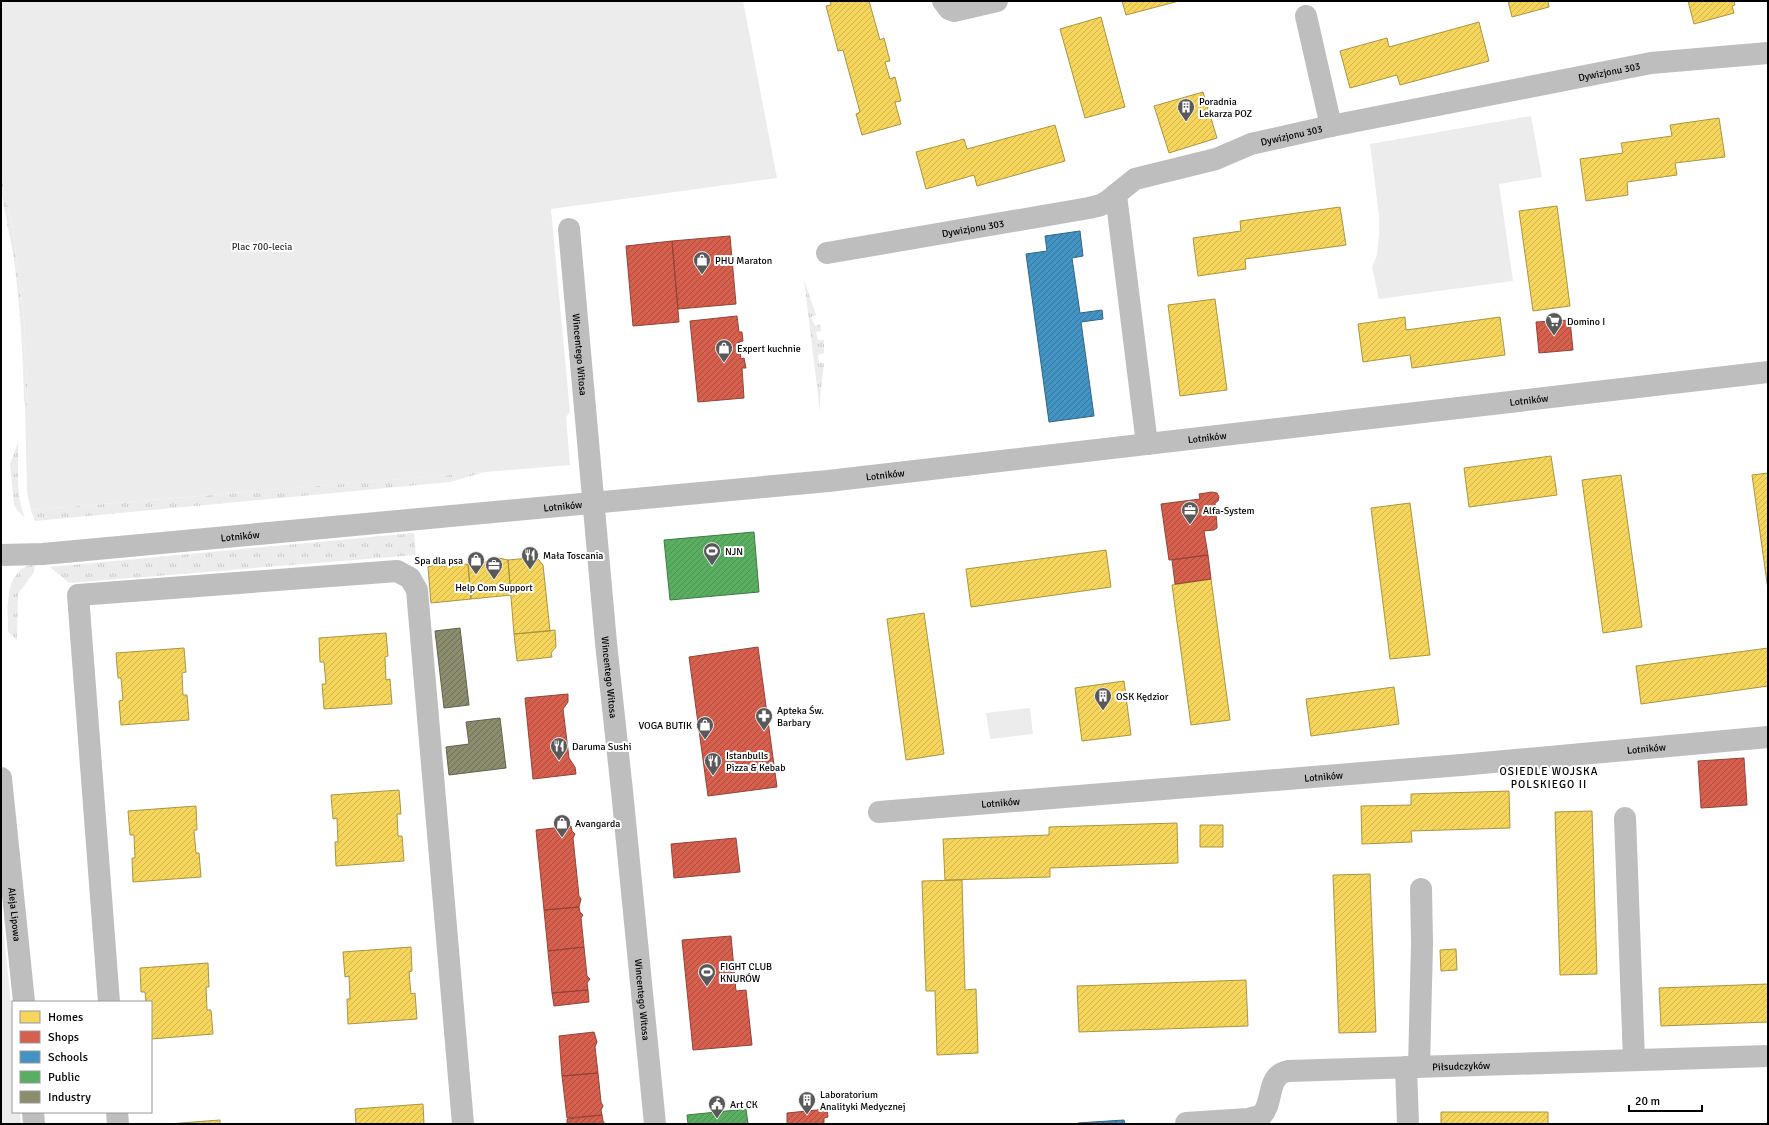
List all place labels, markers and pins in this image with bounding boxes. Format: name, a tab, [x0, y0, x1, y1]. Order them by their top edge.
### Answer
place label: Poradnia Lekarza POZ	[1199, 96, 1253, 120]
building icon: Poradnia Lekarza POZ	[1176, 97, 1196, 122]
shop icon: PHU Maraton	[692, 250, 712, 275]
place label: PHU Maraton	[715, 255, 772, 267]
supermarket icon: Domino I	[1544, 311, 1564, 336]
place label: Domino I	[1567, 316, 1605, 328]
shop icon: Expert kuchnie	[714, 338, 734, 363]
place label: Expert kuchnie	[737, 343, 801, 355]
office icon: Alfa-System	[1180, 500, 1200, 525]
place label: Alfa-System	[1203, 505, 1255, 517]
sports icon: NJN	[702, 541, 722, 566]
restaurant icon: Mała Toscania	[520, 545, 540, 570]
place label: NJN	[725, 546, 743, 558]
shop icon: Spa dla psa	[466, 550, 486, 575]
place label: Mała Toscania	[543, 550, 603, 562]
place label: Spa dla psa	[415, 555, 463, 567]
office icon: Help Com Support	[484, 555, 504, 580]
place label: Help Com Support	[455, 582, 533, 594]
building icon: OSK Kędzior	[1093, 686, 1113, 711]
place label: OSK Kędzior	[1116, 691, 1169, 703]
place label: Apteka Św. Barbary	[777, 704, 824, 729]
pharmacy icon: Apteka Św. Barbary	[754, 706, 774, 731]
shop icon: VOGA BUTIK	[695, 715, 715, 740]
place label: VOGA BUTIK	[638, 720, 692, 732]
restaurant icon: Daruma Sushi	[549, 736, 569, 761]
place label: Daruma Sushi	[572, 741, 631, 753]
place label: Istanbulls Pizza & Kebab	[726, 750, 785, 774]
restaurant icon: Istanbulls Pizza & Kebab	[703, 751, 723, 776]
shop icon: Avangarda	[552, 813, 572, 838]
place label: Avangarda	[575, 818, 620, 830]
place label: FIGHT CLUB KNURÓW	[720, 961, 772, 985]
sports icon: FIGHT CLUB KNURÓW	[697, 962, 717, 987]
place label: Laboratorium Analityki Medycznej	[820, 1089, 906, 1113]
building icon: Laboratorium Analityki Medycznej	[797, 1090, 817, 1115]
public building icon: Art CK	[707, 1094, 727, 1119]
place label: Art CK	[730, 1099, 758, 1111]

